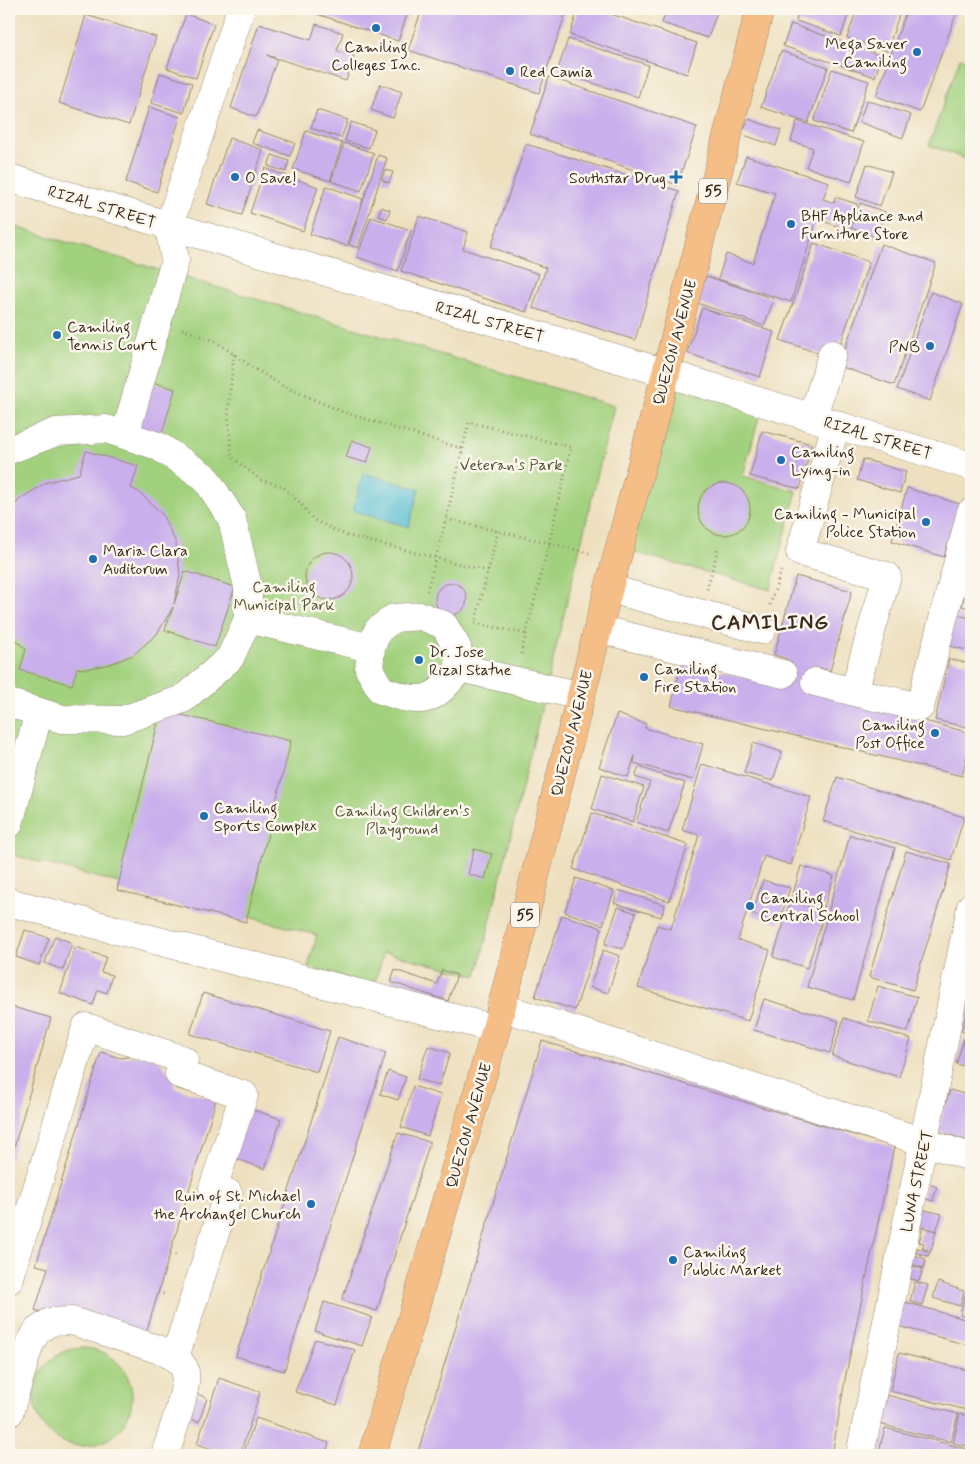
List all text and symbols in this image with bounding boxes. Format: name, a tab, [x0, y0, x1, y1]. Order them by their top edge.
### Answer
marker: Camiling Colleges Inc.	[370, 22, 382, 34]
place label: Mega Saver - Camiling	[825, 34, 907, 74]
place label: Camiling Colleges Inc.	[331, 37, 421, 76]
marker: Mega Saver - Camiling	[911, 46, 923, 58]
place label: Red Camia	[520, 62, 593, 83]
marker: Red Camia	[504, 65, 516, 77]
place label: O Save!	[245, 168, 297, 189]
place label: Southstar Drug	[569, 168, 666, 189]
marker: O Save!	[229, 171, 241, 183]
marker: Southstar Drug	[670, 171, 682, 183]
road number: 55	[699, 178, 727, 204]
street label: RIZAL STREET	[45, 181, 158, 234]
place label: BHF Appliance and Furniture Store	[801, 206, 923, 245]
marker: BHF Appliance and Furniture Store	[785, 218, 797, 230]
street label: QUEZON AVENUE	[649, 277, 702, 408]
street label: RIZAL STREET	[433, 297, 546, 348]
place label: Camiling Tennis Court	[67, 317, 158, 356]
marker: Camiling Tennis Court	[51, 329, 63, 341]
place label: PNB	[889, 337, 920, 358]
marker: PNB	[924, 340, 936, 352]
street label: RIZAL STREET	[821, 412, 934, 465]
place label: Camiling Lying-in	[791, 442, 855, 481]
marker: Camiling Lying-in	[775, 454, 787, 466]
park label: Veteran's Park	[460, 455, 562, 476]
place label: Camiling - Municipal Police Station	[774, 504, 916, 543]
marker: Camiling - Municipal Police Station	[920, 516, 932, 528]
place label: Maria Clara Auditorum	[103, 541, 188, 580]
marker: Maria Clara Auditorum	[87, 553, 99, 565]
park label: Camiling Municipal Park	[233, 577, 335, 616]
district label: CAMILING	[711, 609, 829, 637]
place label: Dr. Jose Rizal Statue	[429, 642, 511, 681]
marker: Dr. Jose Rizal Statue	[413, 654, 425, 666]
place label: Camiling Fire Station	[654, 659, 736, 698]
street label: QUEZON AVENUE	[547, 668, 598, 799]
marker: Camiling Fire Station	[638, 671, 650, 683]
place label: Camiling Post Office	[855, 715, 925, 754]
marker: Camiling Post Office	[929, 727, 941, 739]
place label: Camiling Sports Complex	[214, 798, 317, 837]
park label: Camiling Children's Playground	[335, 801, 469, 840]
marker: Camiling Sports Complex	[198, 810, 210, 822]
place label: Camiling Central School	[760, 888, 860, 927]
marker: Camiling Central School	[744, 900, 756, 912]
road number: 55	[511, 902, 539, 928]
street label: QUEZON AVENUE	[441, 1060, 497, 1191]
street label: LUNA STREET	[896, 1128, 939, 1234]
place label: Ruin of St. Michael the Archangel Church	[154, 1186, 301, 1226]
marker: Ruin of St. Michael the Archangel Church	[305, 1198, 317, 1210]
place label: Camiling Public Market	[683, 1242, 782, 1281]
marker: Camiling Public Market	[667, 1254, 679, 1266]

